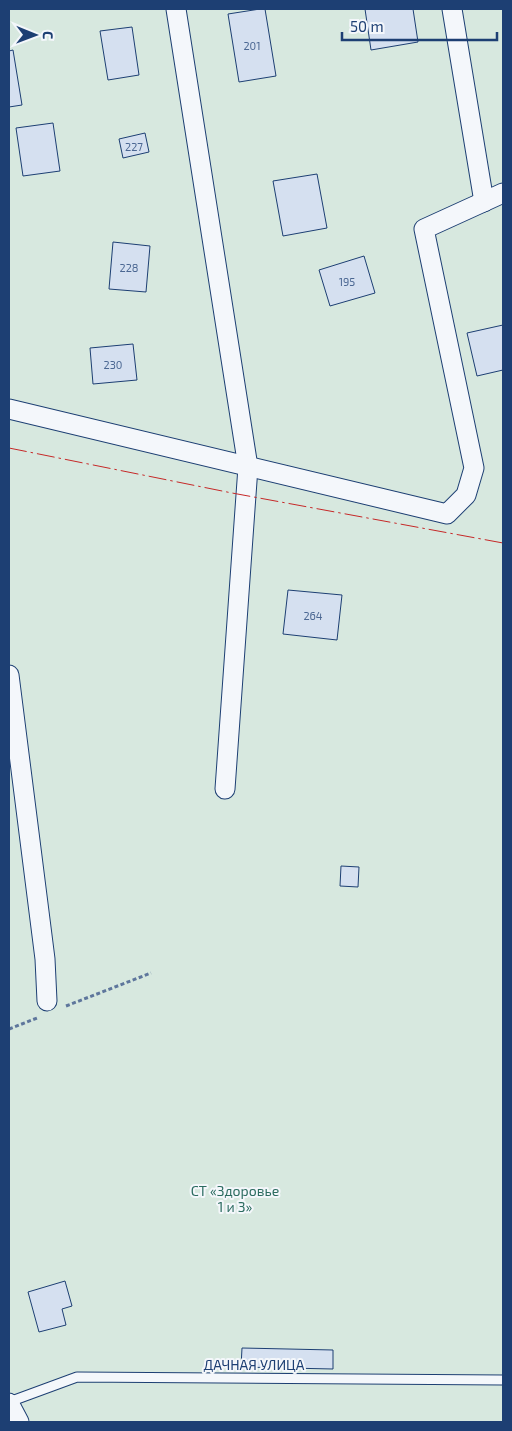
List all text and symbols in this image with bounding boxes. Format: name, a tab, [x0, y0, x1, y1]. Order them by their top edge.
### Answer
north arrow	[10, 10, 60, 60]
scale bar	[342, 10, 497, 42]
text: 50 m	[350, 17, 384, 35]
text: С	[40, 31, 57, 40]
house number: 201	[243, 39, 261, 52]
house number: 227	[125, 140, 143, 153]
house number: 228	[119, 261, 139, 274]
house number: 195	[339, 275, 355, 288]
house number: 230	[104, 358, 122, 371]
house number: 264	[303, 609, 323, 622]
park label: СТ «Здоровье 1 и 3»	[191, 1182, 279, 1215]
street label: ДАЧНАЯ УЛИЦА	[204, 1356, 305, 1373]

